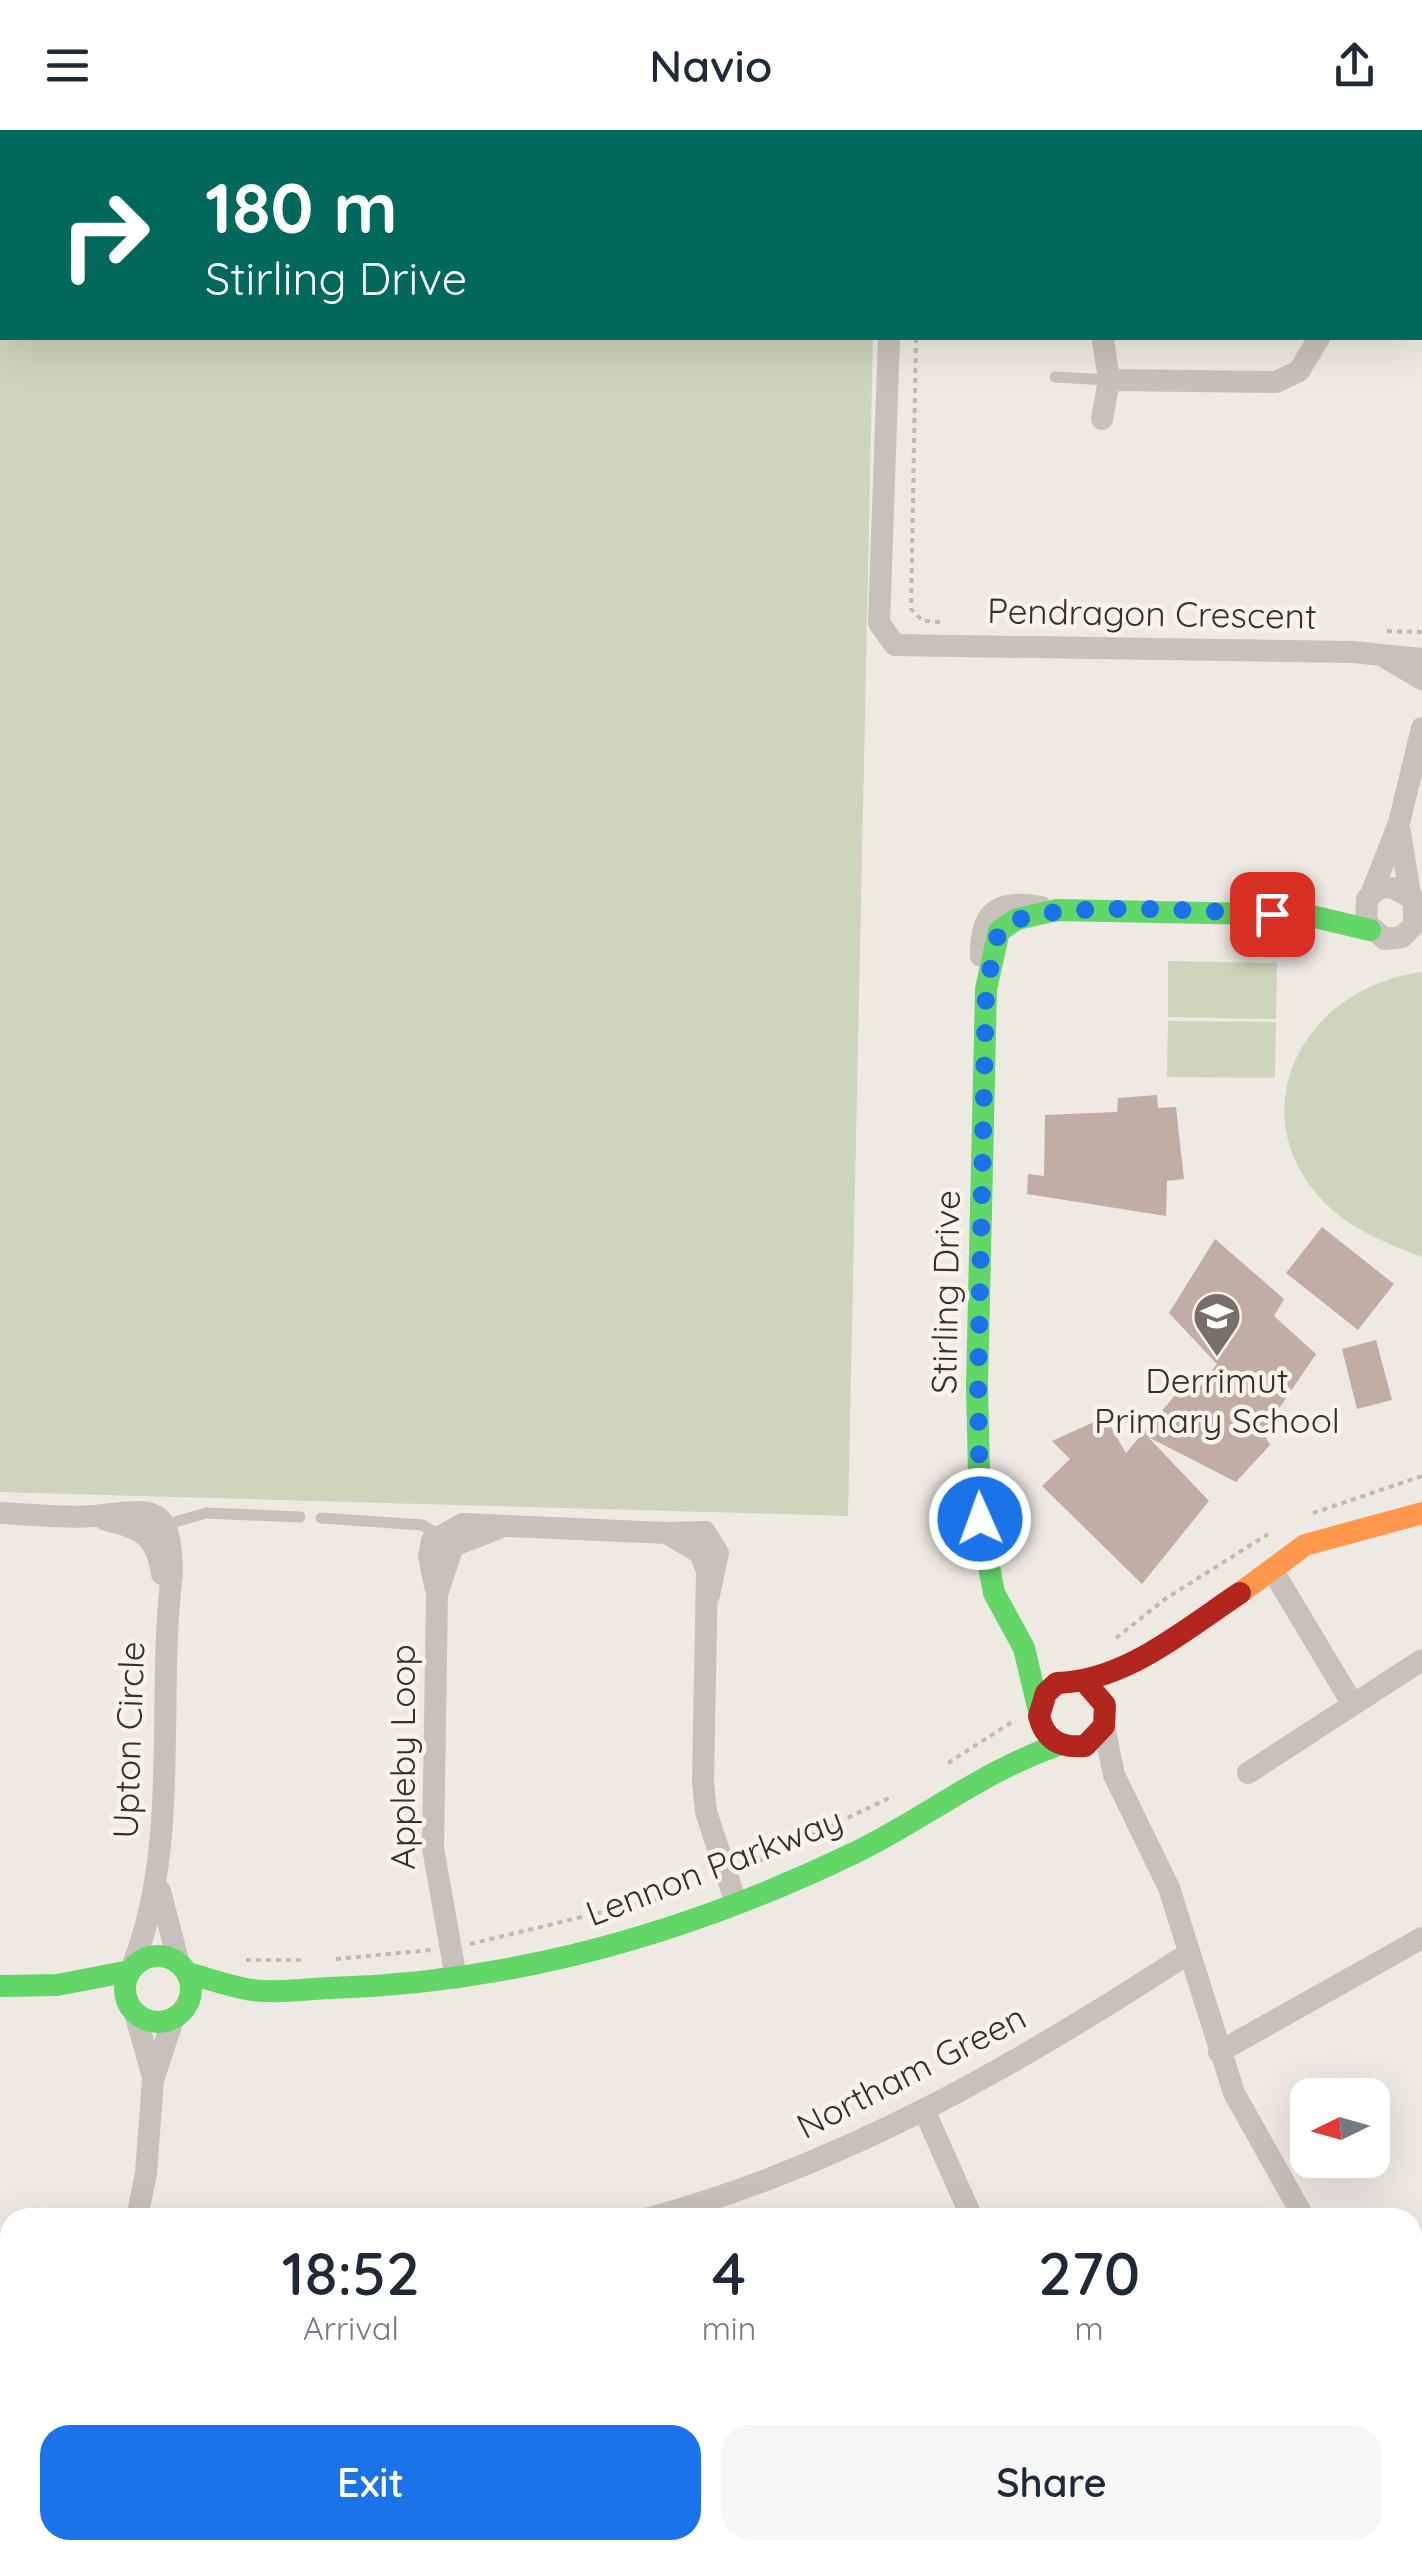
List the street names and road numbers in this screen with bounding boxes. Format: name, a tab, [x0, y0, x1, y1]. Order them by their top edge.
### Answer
street label: Pendragon Crescent	[987, 588, 1317, 638]
street label: Stirling Drive	[921, 1190, 969, 1394]
street label: Upton Circle	[103, 1641, 153, 1839]
street label: Appleby Loop	[380, 1644, 424, 1870]
street label: Lennon Parkway	[579, 1797, 849, 1935]
street label: Northam Green	[789, 1994, 1033, 2148]

